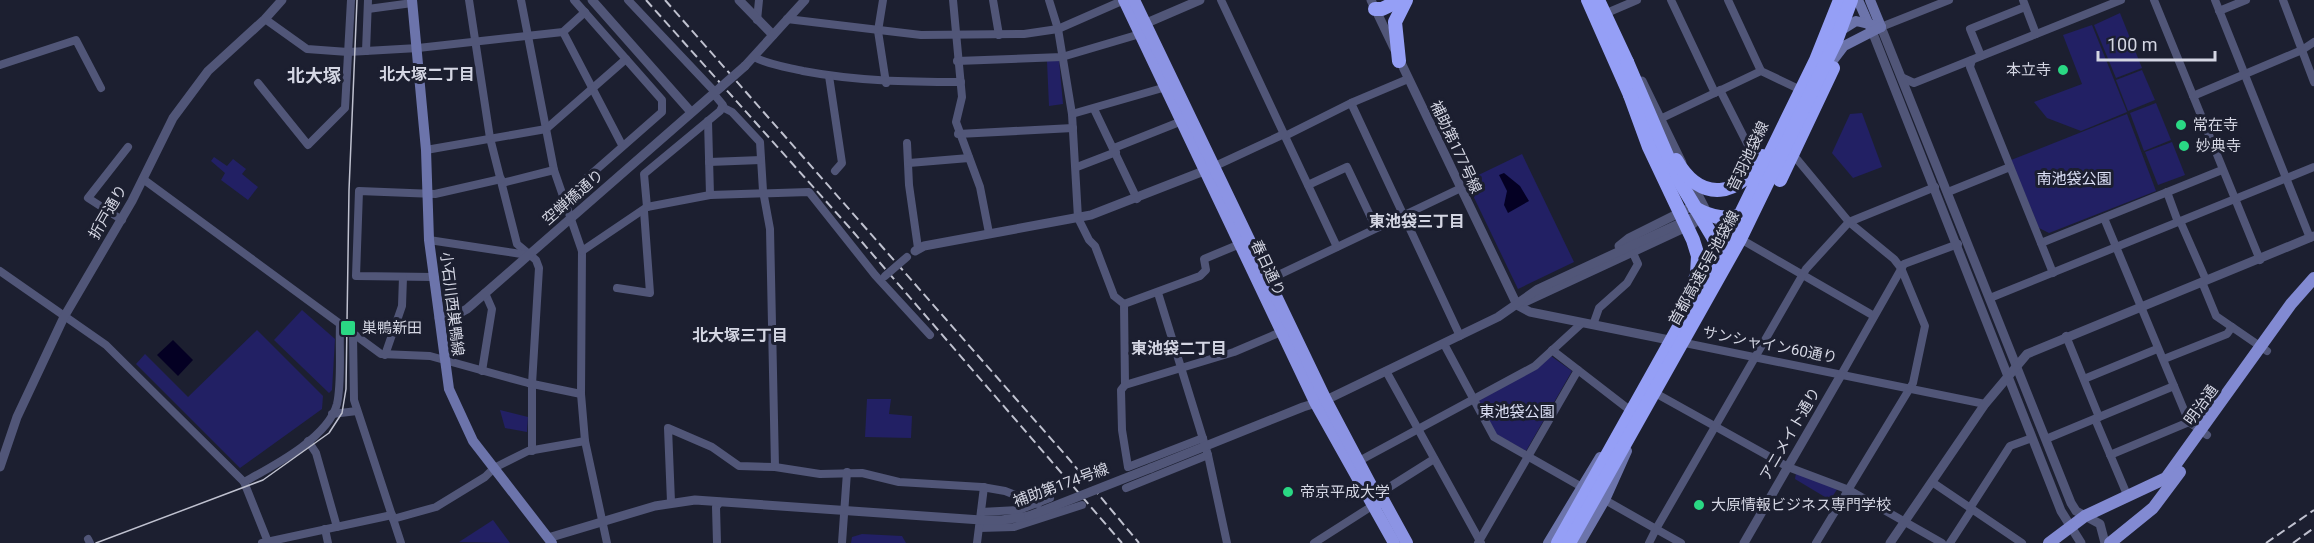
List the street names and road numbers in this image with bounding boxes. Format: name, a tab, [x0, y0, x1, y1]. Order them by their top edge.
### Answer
street label: 補助第177号線	[1427, 98, 1485, 196]
street label: 音羽池袋線	[1723, 118, 1773, 194]
street label: 空蝉橋通り	[539, 166, 607, 228]
street label: 折戸通り	[85, 182, 131, 242]
street label: 首都高速5号池袋線	[1665, 207, 1743, 329]
street label: 春日通り	[1247, 237, 1289, 299]
street label: 小石川西巣鴨線	[437, 251, 467, 357]
street label: サンシャイン60通り	[1701, 323, 1839, 367]
street label: 明治通	[2180, 382, 2222, 428]
street label: アニメイト通り	[1756, 384, 1824, 484]
street label: 補助第174号線	[1011, 459, 1111, 511]

